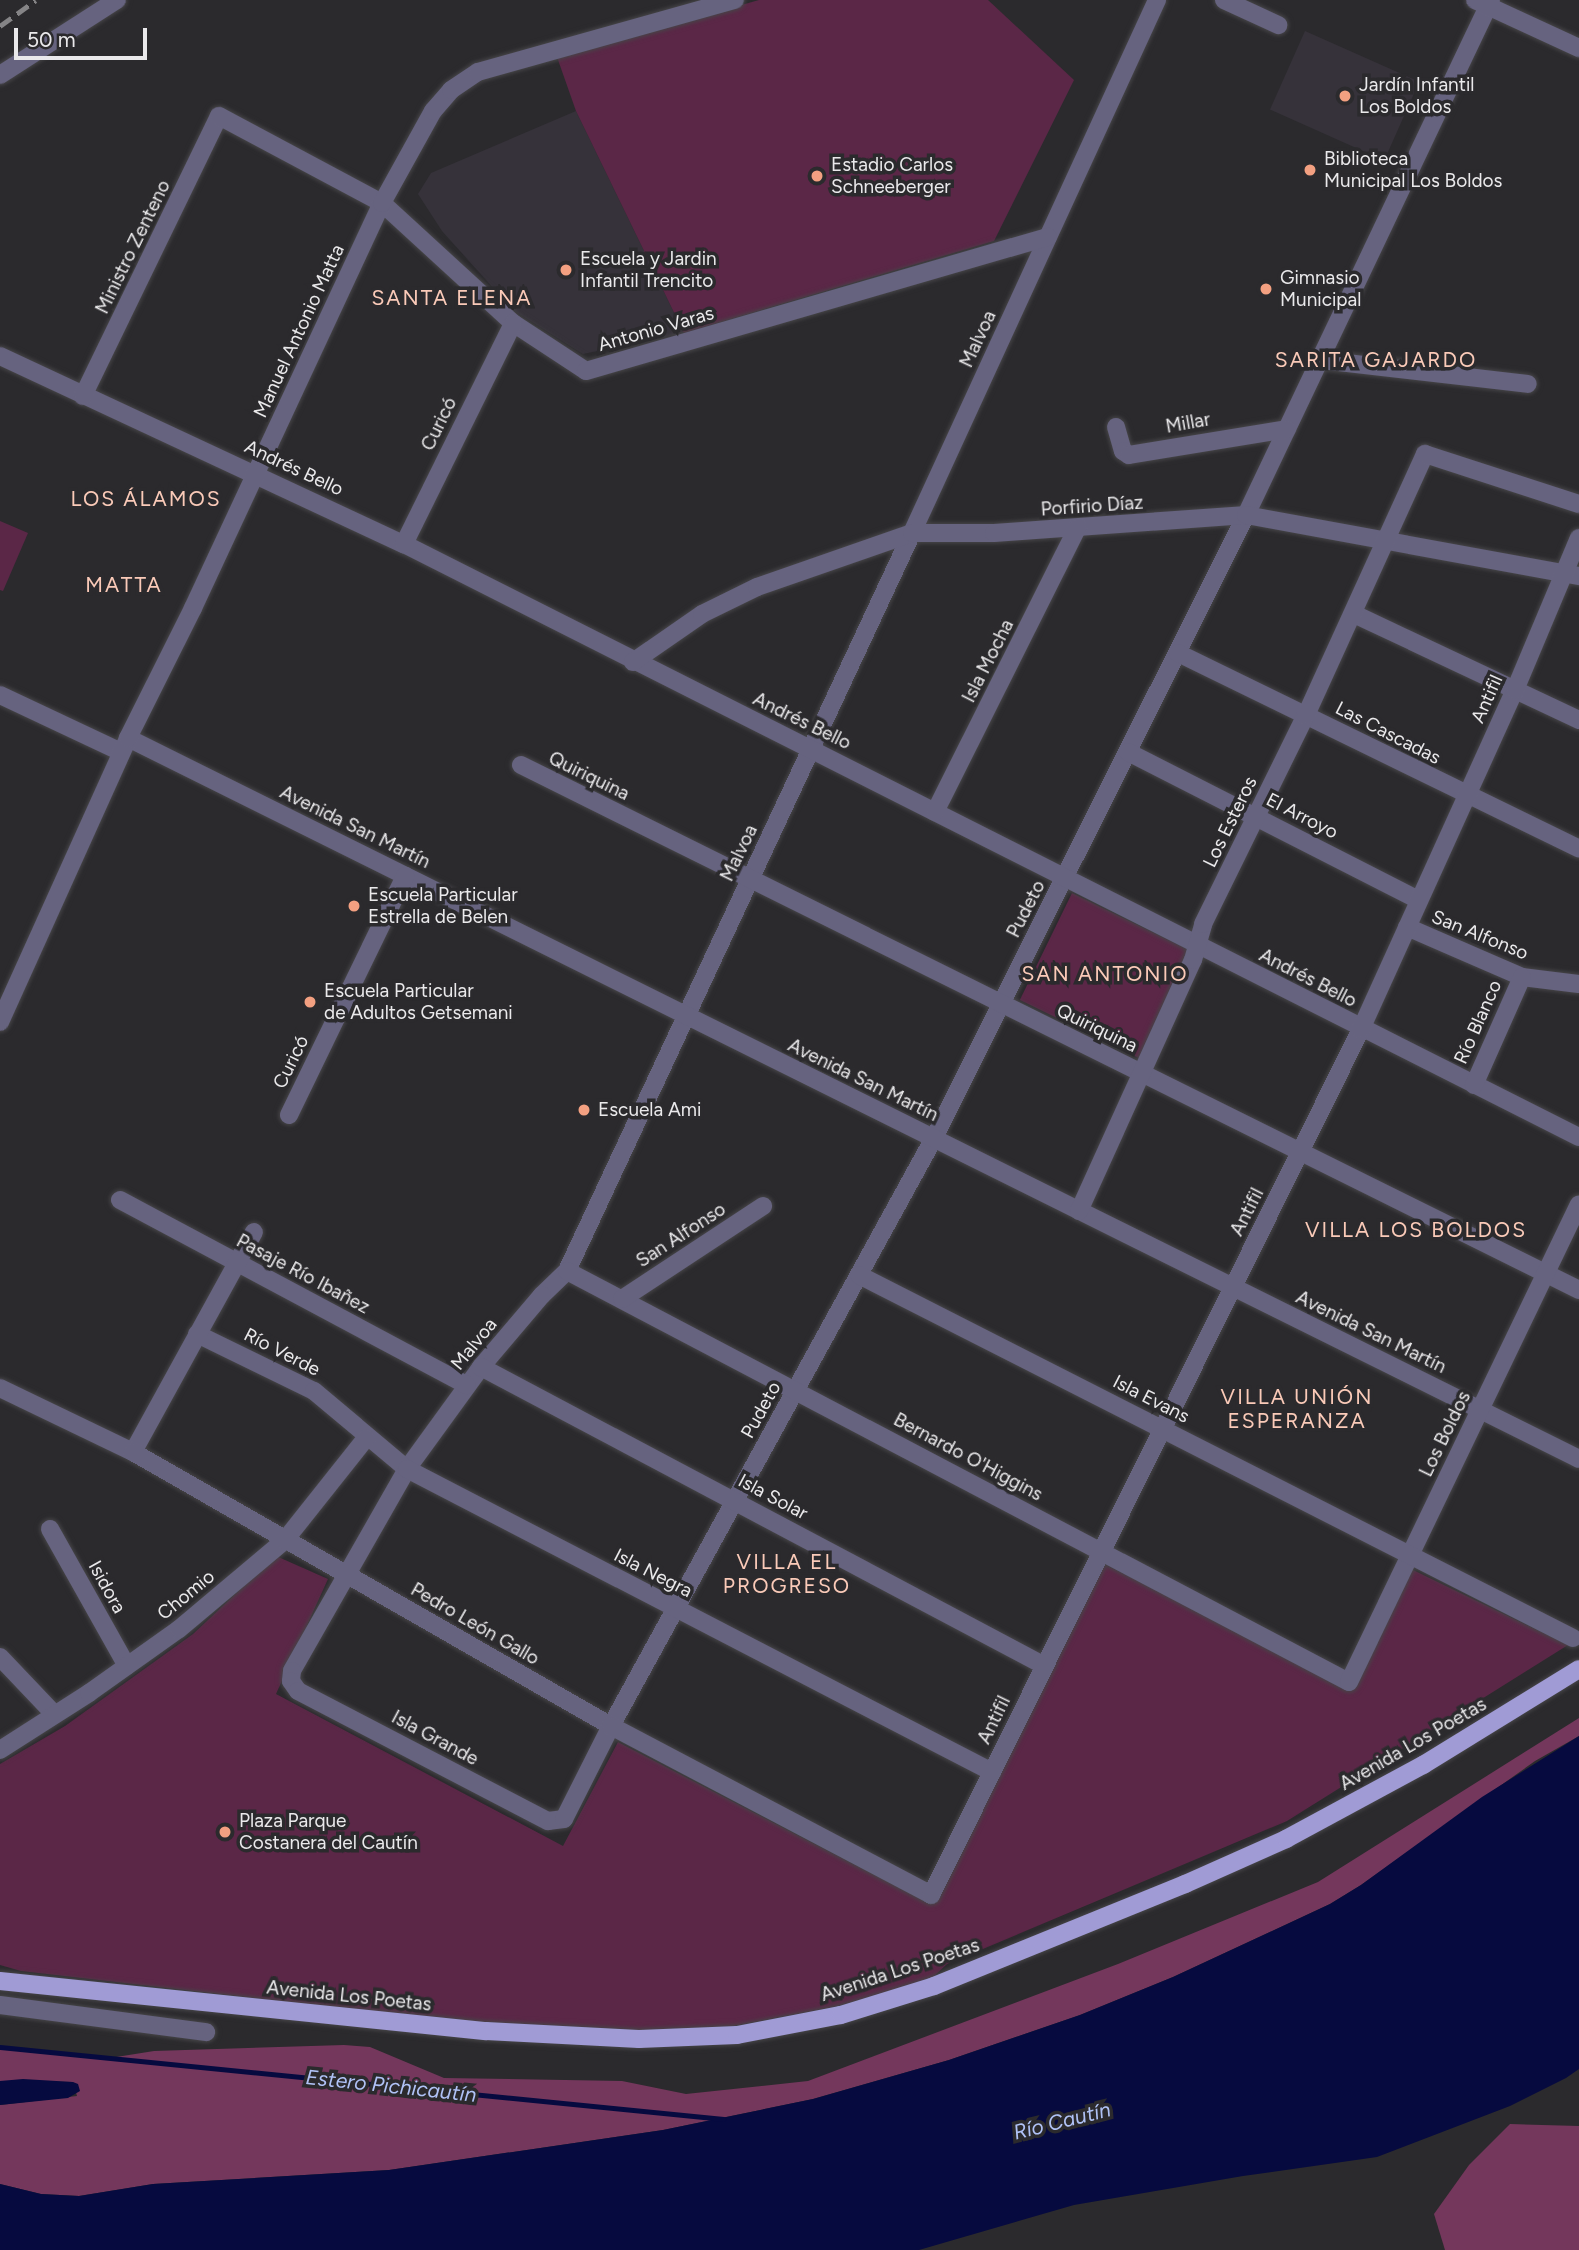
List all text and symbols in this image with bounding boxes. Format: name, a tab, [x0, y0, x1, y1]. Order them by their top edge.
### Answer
scale bar	[18, 14, 150, 58]
text: 50 m	[27, 27, 76, 52]
place label: Jardín Infantil Los Boldos	[1359, 74, 1474, 118]
marker: Jardín Infantil Los Boldos	[1337, 88, 1353, 104]
place label: Biblioteca Municipal Los Boldos	[1324, 148, 1502, 192]
place label: Estadio Carlos Schneeberger	[831, 154, 953, 198]
marker: Biblioteca Municipal Los Boldos	[1302, 162, 1318, 178]
marker: Estadio Carlos Schneeberger	[809, 168, 825, 184]
street label: Ministro Zenteno	[91, 176, 175, 318]
street label: Manuel Antonio Matta	[249, 241, 349, 421]
place label: Escuela y Jardin Infantil Trencito	[580, 248, 717, 292]
marker: Escuela y Jardin Infantil Trencito	[558, 262, 574, 278]
place label: Gimnasio Municipal	[1280, 267, 1361, 311]
marker: Gimnasio Municipal	[1258, 281, 1274, 297]
district label: SANTA ELENA	[373, 285, 531, 311]
street label: Antonio Varas	[595, 302, 717, 356]
street label: Malvoa	[955, 307, 1001, 371]
district label: SARITA GAJARDO	[1277, 347, 1475, 373]
street label: Curicó	[416, 394, 462, 454]
street label: Millar	[1164, 408, 1212, 438]
street label: Andrés Bello	[241, 435, 347, 501]
district label: LOS ÁLAMOS	[72, 486, 220, 512]
street label: Porfirio Díaz	[1040, 491, 1144, 521]
district label: MATTA	[86, 572, 162, 598]
street label: Isla Mocha	[957, 616, 1019, 706]
street label: Antifil	[1466, 671, 1508, 727]
street label: Andrés Bello	[749, 687, 855, 755]
street label: Las Cascadas	[1332, 697, 1444, 769]
street label: Quiriquina	[545, 747, 633, 805]
street label: Los Esteros	[1198, 773, 1262, 871]
street label: Avenida San Martín	[276, 781, 434, 873]
street label: El Arroyo	[1262, 788, 1342, 844]
street label: Malvoa	[716, 821, 762, 885]
street label: Pudeto	[1002, 877, 1050, 941]
place label: Escuela Particular Estrella de Belen	[368, 884, 518, 928]
marker: Escuela Particular Estrella de Belen	[346, 898, 362, 914]
street label: San Alfonso	[1428, 905, 1532, 965]
street label: Andrés Bello	[1255, 944, 1361, 1012]
district label: SAN ANTONIO	[1023, 961, 1187, 987]
street label: Río Blanco	[1449, 977, 1507, 1067]
place label: Escuela Particular de Adultos Getsemani	[324, 980, 513, 1024]
marker: Escuela Particular de Adultos Getsemani	[302, 994, 318, 1010]
street label: Quiriquina	[1053, 999, 1141, 1057]
street label: Curicó	[268, 1032, 314, 1092]
street label: Avenida San Martín	[784, 1034, 942, 1126]
place label: Escuela Ami	[598, 1099, 701, 1121]
marker: Escuela Ami	[576, 1102, 592, 1118]
street label: Antifil	[1225, 1184, 1269, 1240]
street label: San Alfonso	[632, 1198, 730, 1272]
district label: VILLA LOS BOLDOS	[1307, 1217, 1525, 1243]
street label: Pasaje Río Ibañez	[233, 1229, 373, 1319]
street label: Avenida San Martín	[1292, 1286, 1450, 1378]
street label: Malvoa	[446, 1313, 502, 1375]
street label: Río Verde	[240, 1323, 324, 1381]
street label: Isla Evans	[1109, 1370, 1193, 1428]
street label: Pudeto	[736, 1378, 786, 1442]
district label: VILLA UNIÓN ESPERANZA	[1222, 1384, 1372, 1434]
street label: Los Boldos	[1415, 1388, 1475, 1480]
street label: Bernardo O'Higgins	[890, 1408, 1046, 1506]
street label: Isla Solar	[734, 1469, 812, 1525]
street label: Isla Negra	[610, 1544, 696, 1602]
district label: VILLA EL PROGRESO	[724, 1549, 850, 1599]
street label: Isidora	[83, 1557, 131, 1617]
street label: Chomio	[153, 1565, 219, 1625]
street label: Pedro León Gallo	[407, 1578, 543, 1670]
street label: Antifil	[973, 1692, 1015, 1748]
street label: Avenida Los Poetas	[1336, 1693, 1490, 1795]
street label: Isla Grande	[388, 1706, 482, 1770]
place label: Plaza Parque Costanera del Cautín	[239, 1810, 418, 1854]
marker: Plaza Parque Costanera del Cautín	[217, 1824, 233, 1840]
street label: Avenida Los Poetas	[818, 1934, 982, 2006]
street label: Avenida Los Poetas	[265, 1976, 433, 2016]
water label: Estero Pichicautín	[304, 2064, 478, 2108]
water label: Río Cautín	[1011, 2097, 1113, 2145]

